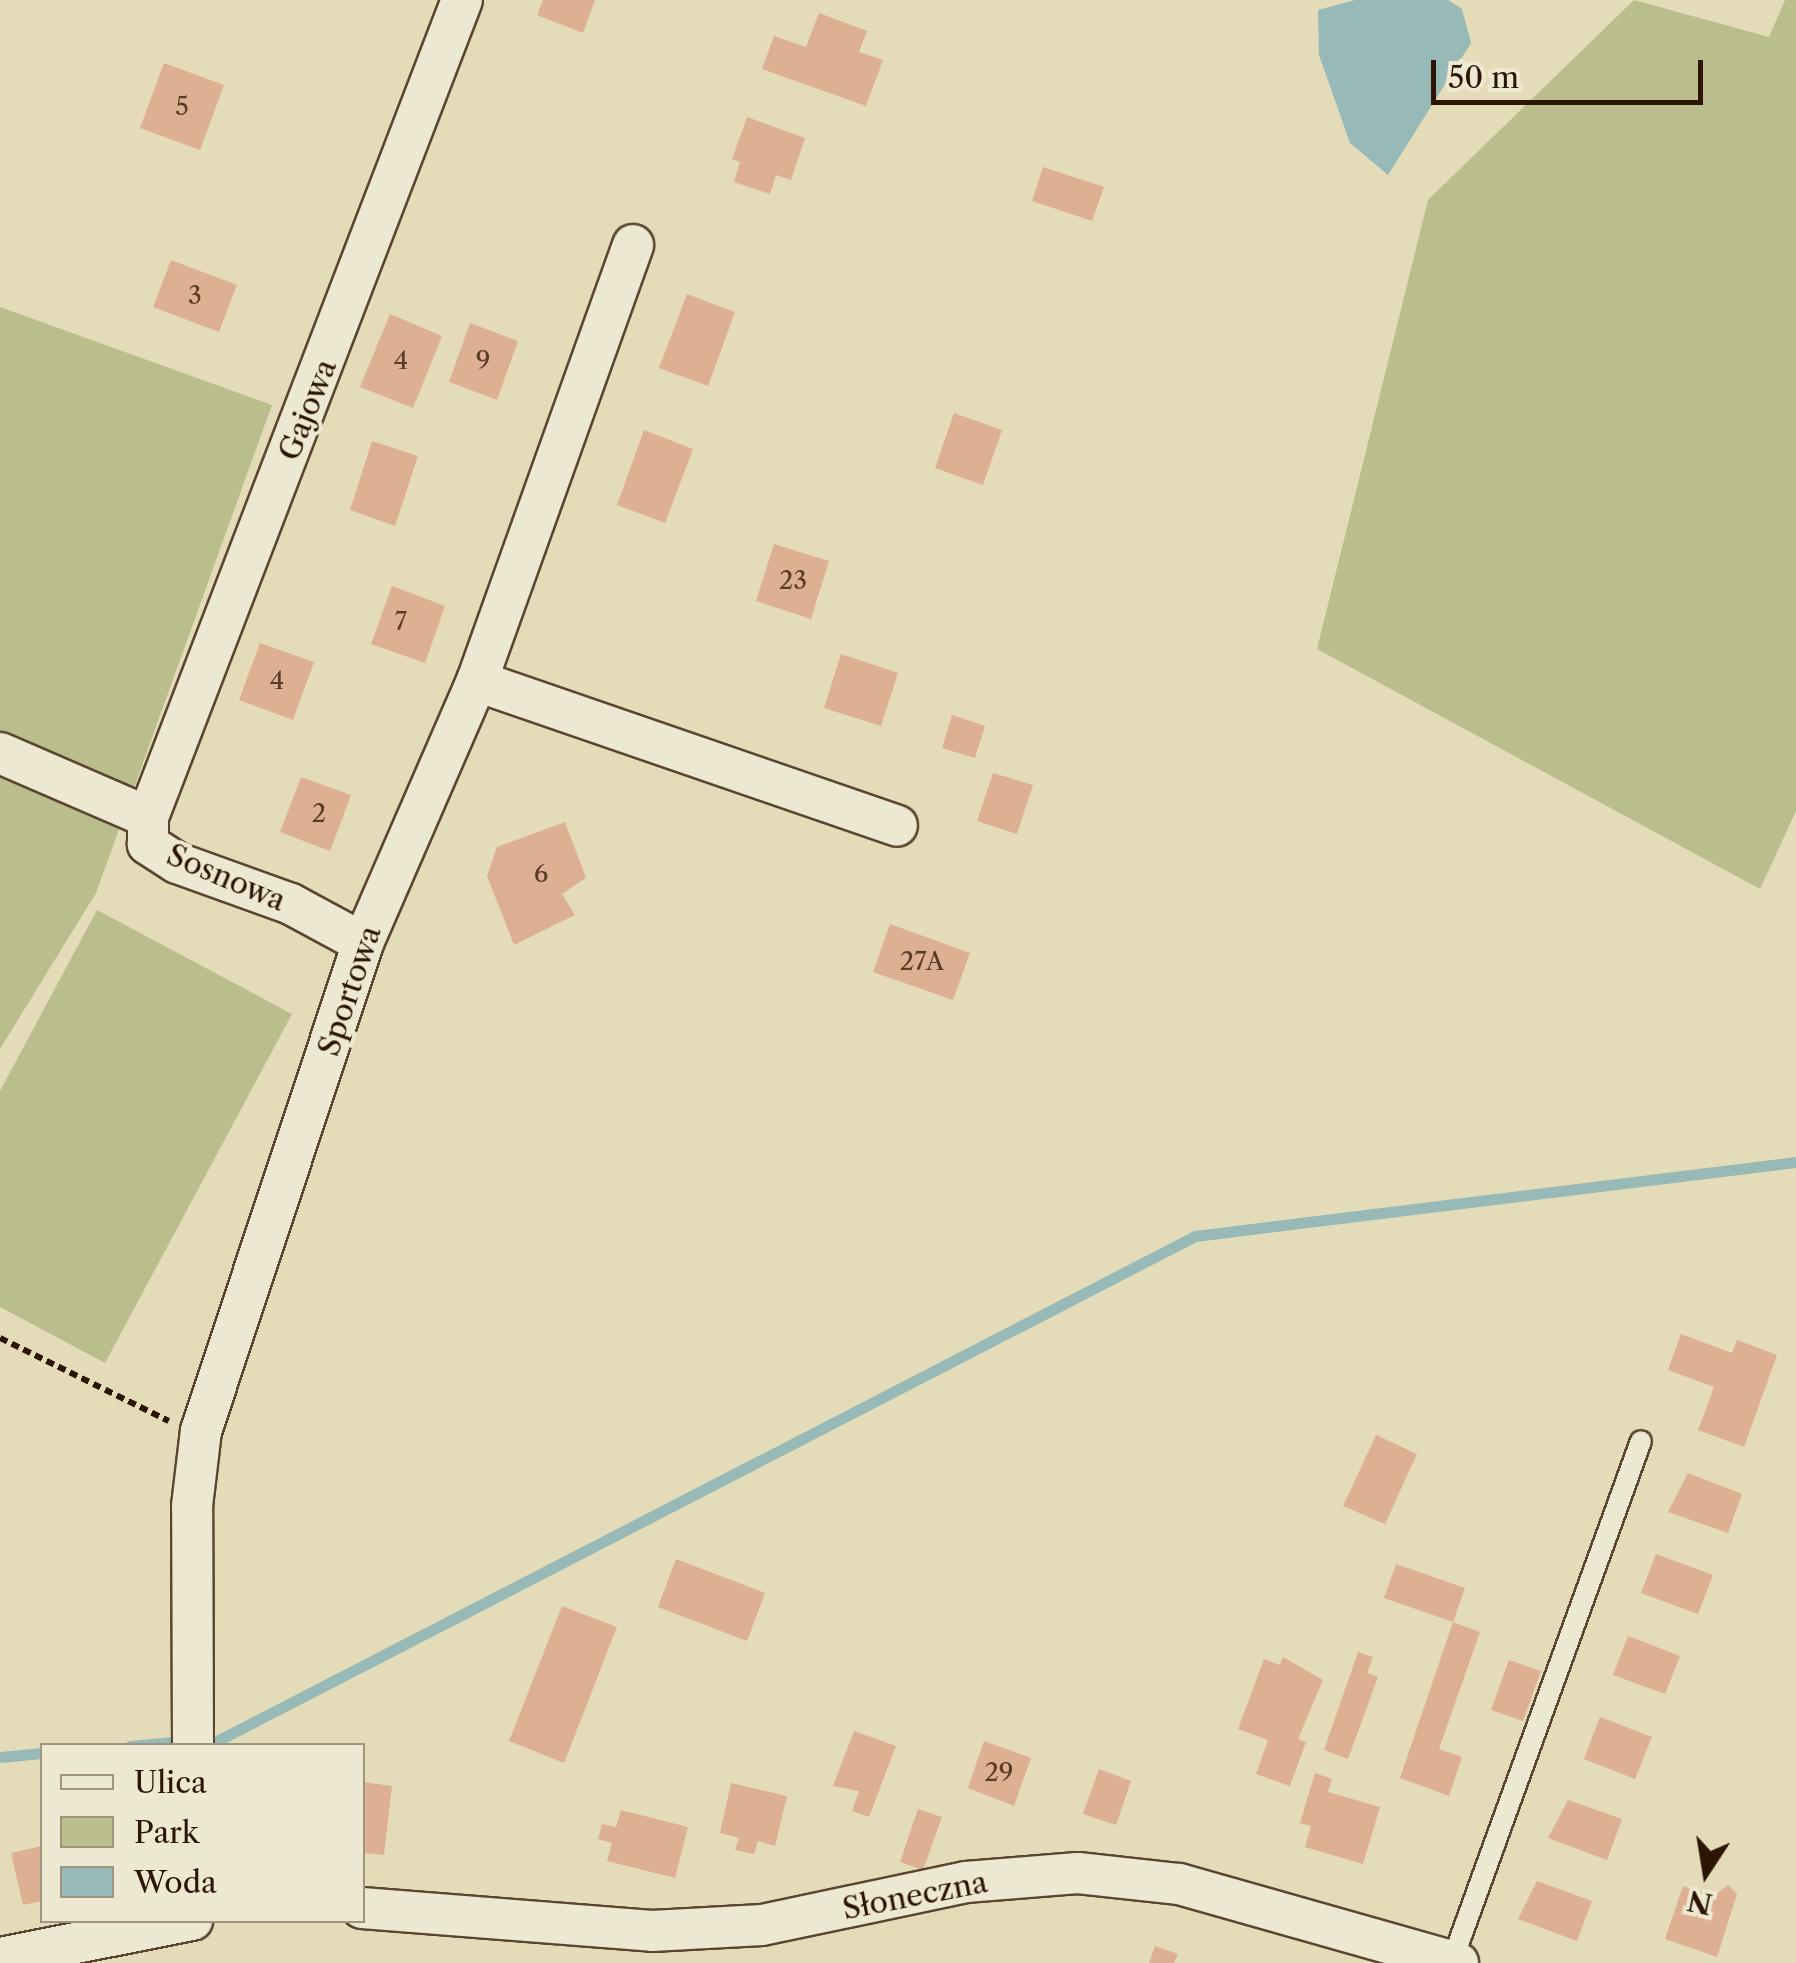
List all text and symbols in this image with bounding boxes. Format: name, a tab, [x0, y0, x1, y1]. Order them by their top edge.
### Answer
scale bar	[1436, 40, 1708, 102]
text: 50 m	[1448, 59, 1519, 96]
house number: 5	[175, 92, 189, 122]
house number: 3	[188, 281, 202, 311]
house number: 4	[394, 346, 408, 376]
house number: 9	[476, 346, 490, 376]
street label: Gajowa	[271, 354, 345, 466]
house number: 23	[779, 566, 807, 596]
house number: 7	[395, 607, 407, 637]
house number: 4	[270, 666, 284, 696]
house number: 2	[312, 799, 326, 829]
street label: Sosnowa	[161, 837, 291, 919]
house number: 6	[534, 859, 548, 889]
street label: Sportowa	[311, 921, 389, 1061]
house number: 27A	[900, 947, 944, 977]
legend	[40, 1743, 365, 1923]
house number: 29	[984, 1758, 1014, 1788]
text: Ulica	[134, 1764, 207, 1801]
text: Park	[134, 1814, 199, 1851]
north arrow	[1656, 1823, 1756, 1923]
text: Woda	[134, 1864, 217, 1901]
street label: Słoneczna	[839, 1864, 991, 1928]
text: N	[1684, 1883, 1715, 1922]

